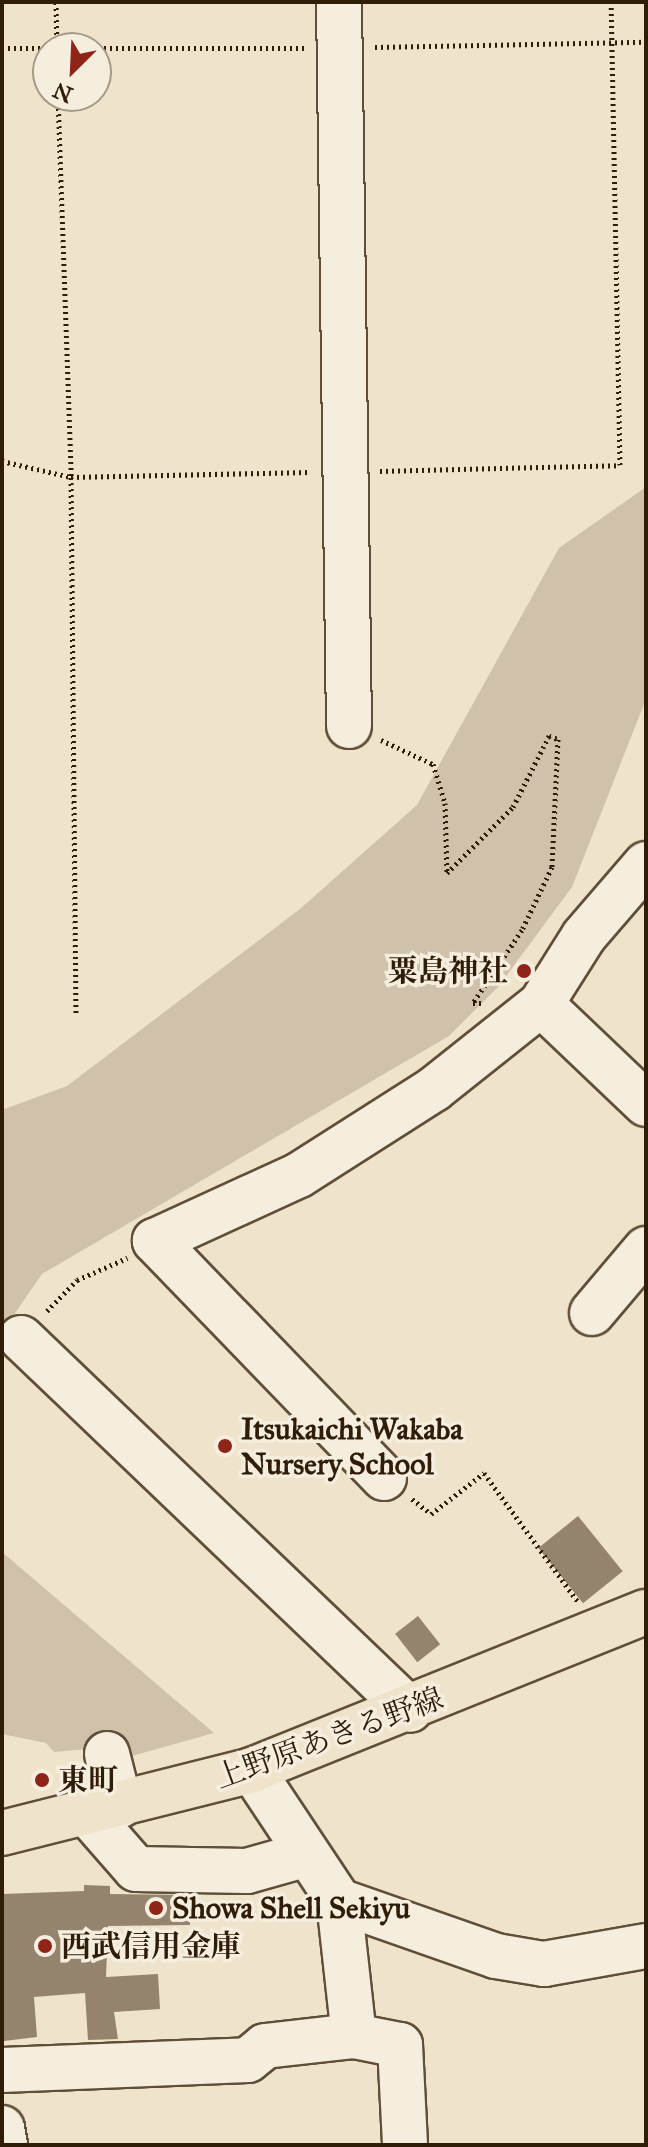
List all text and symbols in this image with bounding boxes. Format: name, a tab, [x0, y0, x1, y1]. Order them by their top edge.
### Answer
north arrow	[32, 32, 112, 112]
text: N	[49, 76, 77, 109]
place label: 粟島神社	[388, 953, 508, 989]
marker: 粟島神社	[515, 962, 533, 980]
place label: Itsukaichi Wakaba Nursery School	[241, 1411, 463, 1482]
marker: Itsukaichi Wakaba Nursery School	[216, 1437, 234, 1455]
street label: 上野原あきる野線	[210, 1680, 448, 1796]
place label: 東町	[58, 1762, 118, 1798]
marker: 東町	[33, 1771, 51, 1789]
place label: Showa Shell Sekiyu	[172, 1890, 410, 1926]
marker: Showa Shell Sekiyu	[147, 1899, 165, 1917]
place label: 西武信用金庫	[61, 1928, 241, 1964]
marker: 西武信用金庫	[36, 1937, 54, 1955]

